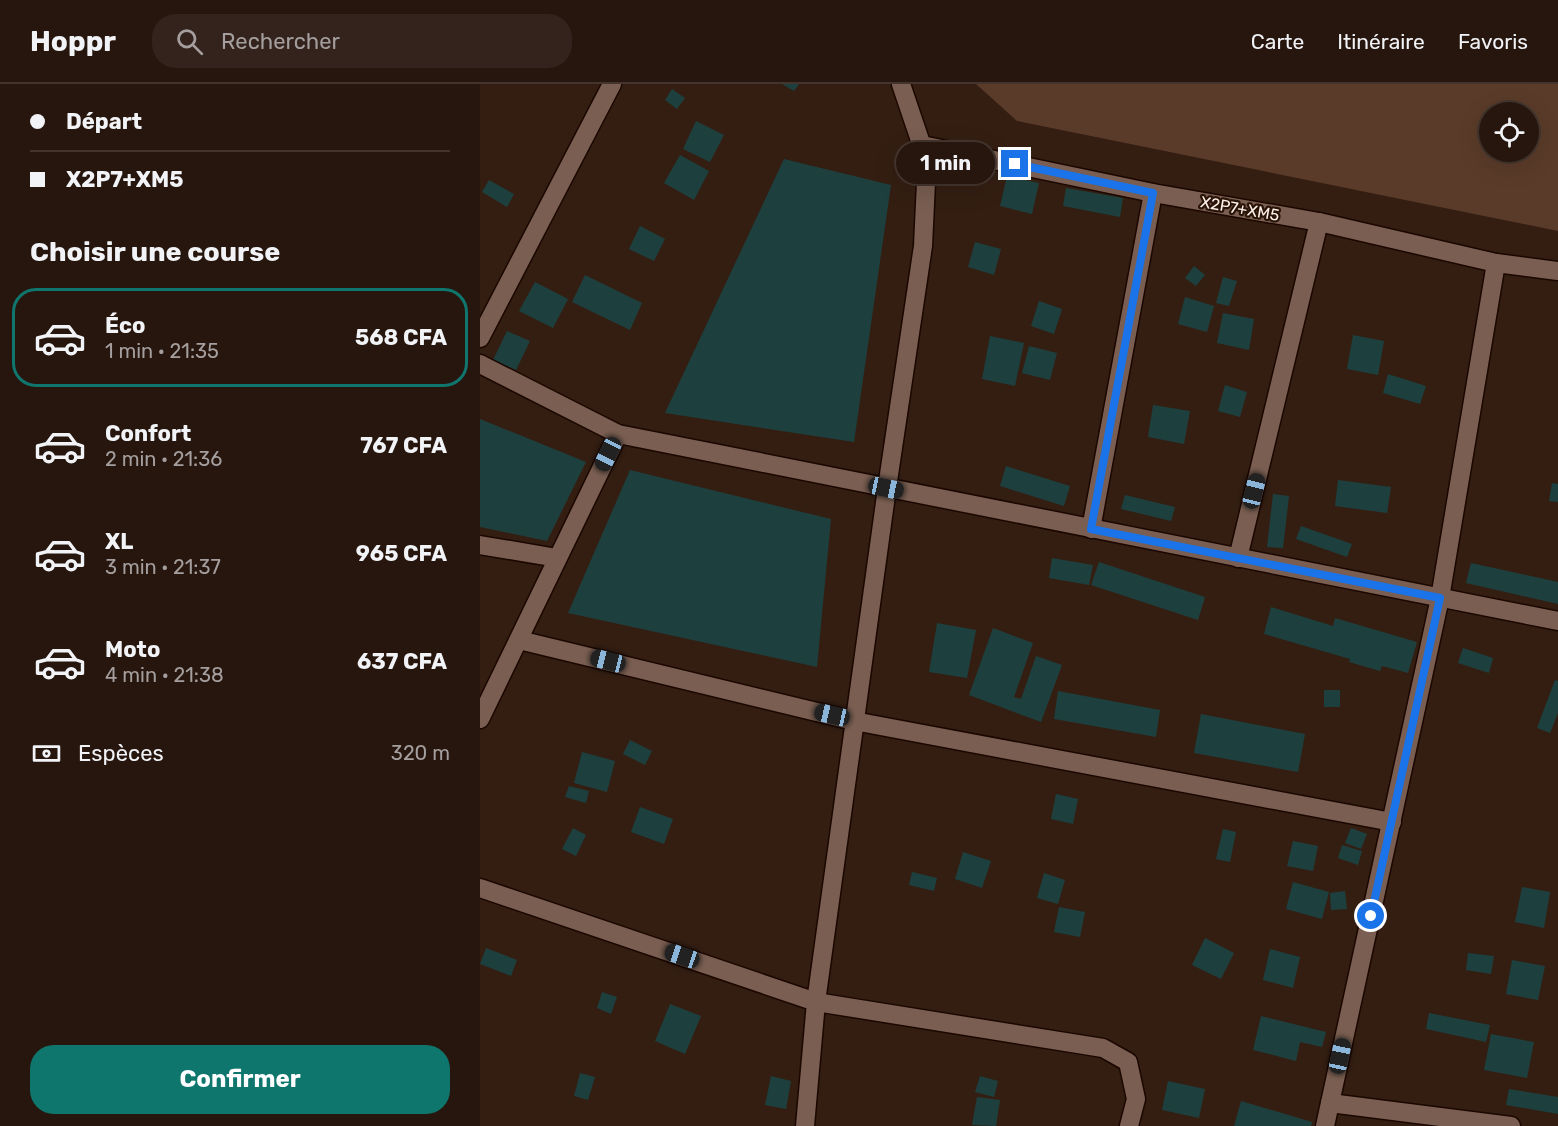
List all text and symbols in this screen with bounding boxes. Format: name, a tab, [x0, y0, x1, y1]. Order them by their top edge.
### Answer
search box	[152, 14, 572, 68]
text: Hoppr	[30, 25, 116, 58]
icon: search	[173, 25, 206, 58]
text: Rechercher	[221, 28, 340, 55]
text: Carte	[1251, 29, 1304, 54]
text: Itinéraire	[1337, 29, 1425, 54]
text: Favoris	[1458, 29, 1528, 54]
map controls	[1479, 102, 1539, 162]
button: locate	[1479, 102, 1539, 162]
text: Départ	[66, 108, 142, 135]
callout: 1 min	[895, 143, 994, 185]
route end	[1001, 150, 1028, 177]
text: 1 min	[920, 151, 971, 175]
text: X2P7+XM5	[66, 166, 183, 193]
street label: X2P7+XM5	[1199, 192, 1281, 225]
text: Choisir une course	[30, 236, 280, 268]
icon: car	[33, 311, 87, 365]
text: Éco	[105, 312, 145, 339]
text: 568 CFA	[355, 324, 447, 351]
text: 1 min · 21:35	[105, 339, 219, 363]
icon: car	[33, 419, 87, 473]
text: Confort	[105, 420, 191, 447]
text: 767 CFA	[360, 432, 447, 459]
car	[592, 434, 624, 474]
text: 2 min · 21:36	[105, 447, 222, 471]
car	[1241, 471, 1267, 511]
car	[867, 475, 905, 501]
icon: car	[33, 527, 87, 581]
text: XL	[105, 528, 133, 555]
text: 965 CFA	[356, 540, 447, 567]
text: 3 min · 21:37	[105, 555, 221, 579]
icon: car	[33, 635, 87, 689]
text: Moto	[105, 636, 160, 663]
text: 637 CFA	[357, 648, 447, 675]
car	[588, 648, 628, 674]
text: 4 min · 21:38	[105, 663, 224, 687]
car	[812, 702, 852, 728]
icon: cash	[30, 737, 63, 770]
text: Espèces	[78, 740, 164, 767]
text: 320 m	[391, 741, 450, 765]
route start	[1357, 902, 1384, 929]
car	[662, 942, 702, 970]
car	[1327, 1037, 1353, 1075]
button: Confirmer	[30, 1045, 450, 1114]

